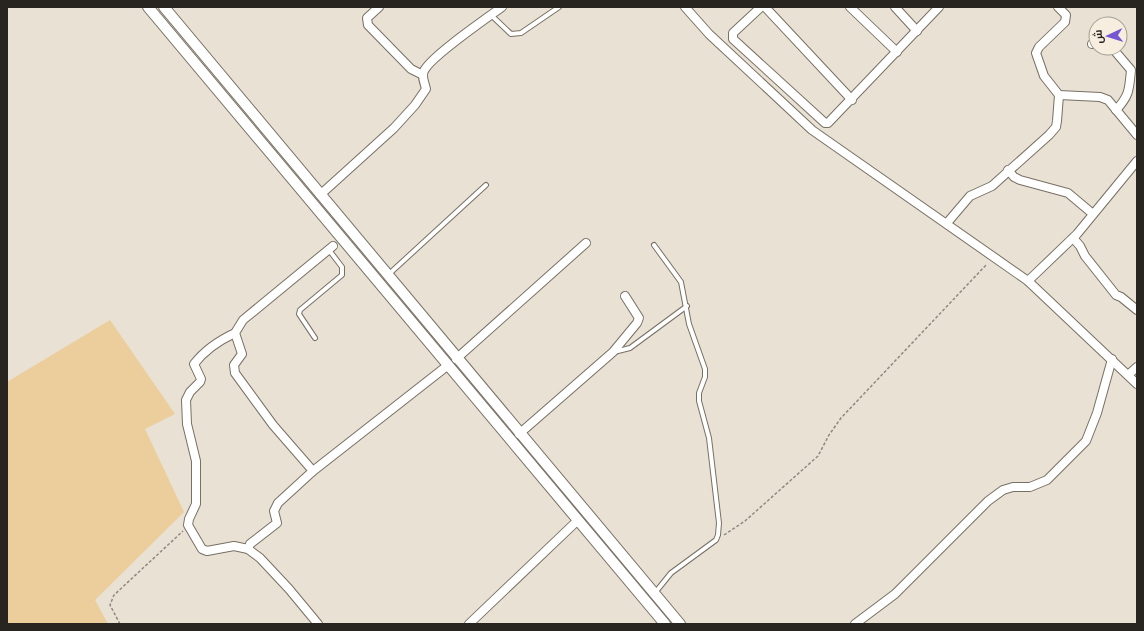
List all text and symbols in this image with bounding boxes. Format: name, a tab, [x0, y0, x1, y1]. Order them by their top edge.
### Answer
north arrow	[1088, 16, 1128, 56]
text: ش	[1092, 29, 1105, 44]

